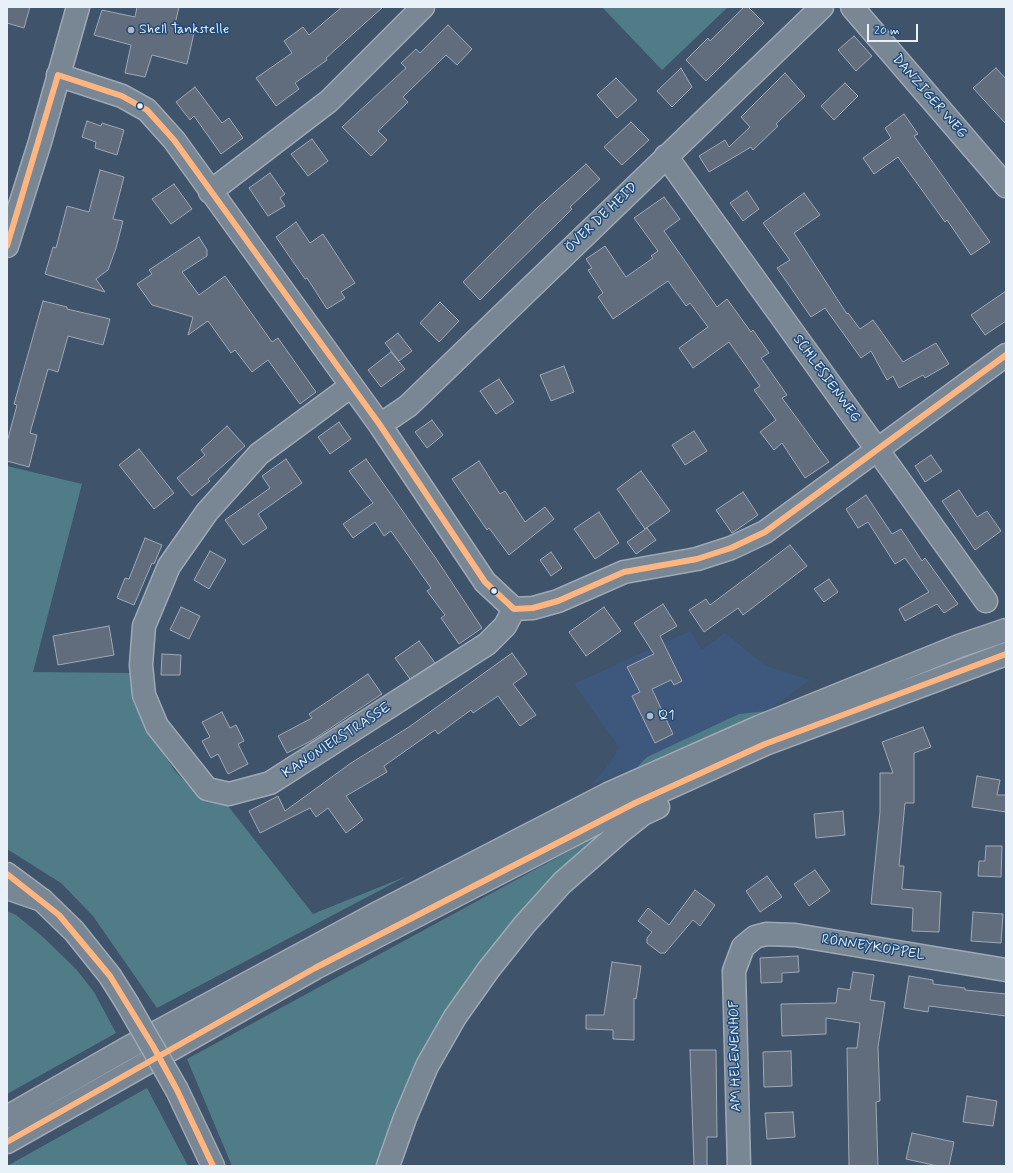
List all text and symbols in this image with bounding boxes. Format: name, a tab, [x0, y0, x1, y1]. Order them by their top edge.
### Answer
scale bar	[869, 16, 920, 42]
place label: Shell Tankstelle	[139, 22, 229, 38]
text: 20 m	[874, 23, 900, 39]
marker: Shell Tankstelle	[126, 25, 136, 35]
street label: DANZIGER WEG	[888, 52, 970, 142]
unlabelled marker	[135, 101, 145, 111]
street label: ÖVER DE HEID	[562, 179, 642, 257]
street label: SCHLESIENWEG	[788, 332, 864, 426]
unlabelled marker	[489, 586, 499, 596]
street label: KANONIERSTRASSE	[280, 700, 394, 782]
place label: Q1	[658, 708, 675, 724]
marker: Q1	[645, 711, 655, 721]
street label: RÖNNEYKOPPEL	[820, 932, 926, 964]
street label: AM HELENENHOF	[727, 1000, 745, 1112]

